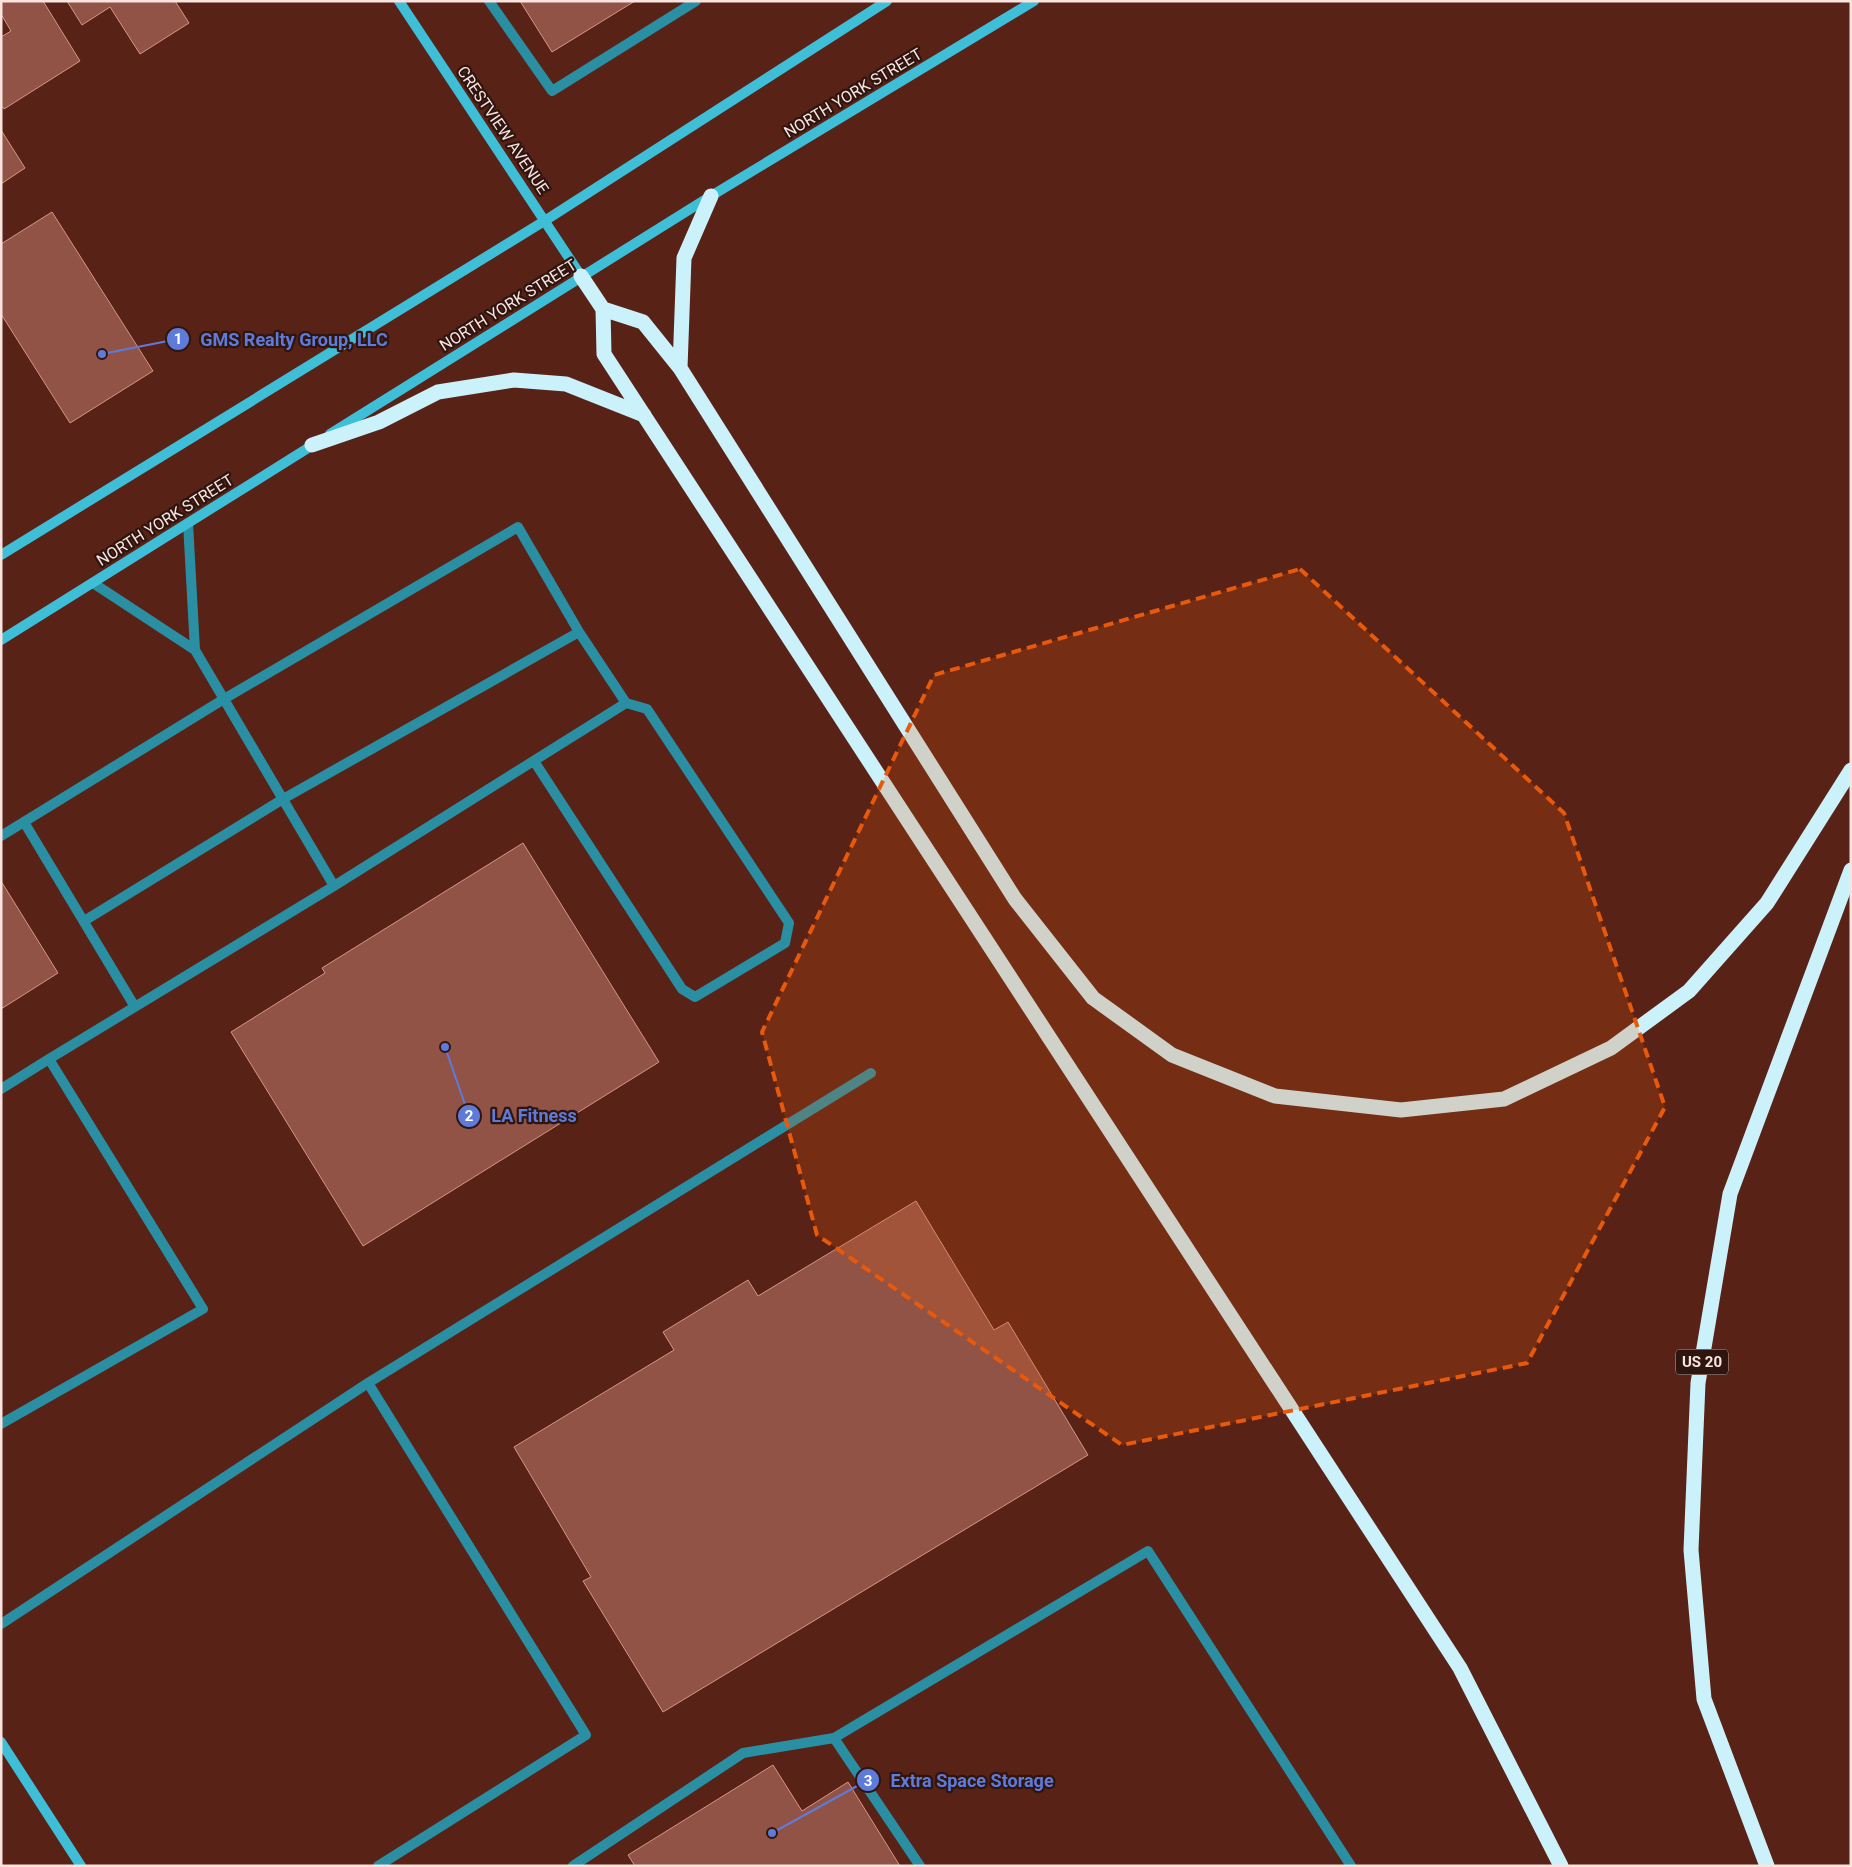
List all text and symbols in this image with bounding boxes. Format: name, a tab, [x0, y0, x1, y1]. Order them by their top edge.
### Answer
street label: NORTH YORK STREET	[781, 44, 926, 142]
street label: CRESTVIEW AVENUE	[453, 62, 553, 198]
street label: NORTH YORK STREET	[436, 255, 580, 355]
callout: GMS Realty Group, LLC	[166, 323, 398, 356]
text: GMS Realty Group, LLC	[200, 329, 388, 350]
text: 1	[174, 330, 182, 348]
street label: NORTH YORK STREET	[93, 470, 237, 570]
callout: LA Fitness	[456, 1099, 587, 1132]
text: LA Fitness	[491, 1105, 577, 1126]
text: 2	[465, 1107, 474, 1125]
road number: US 20	[1676, 1350, 1728, 1374]
callout: Extra Space Storage	[856, 1764, 1064, 1797]
text: Extra Space Storage	[890, 1770, 1054, 1791]
text: 3	[864, 1772, 872, 1790]

